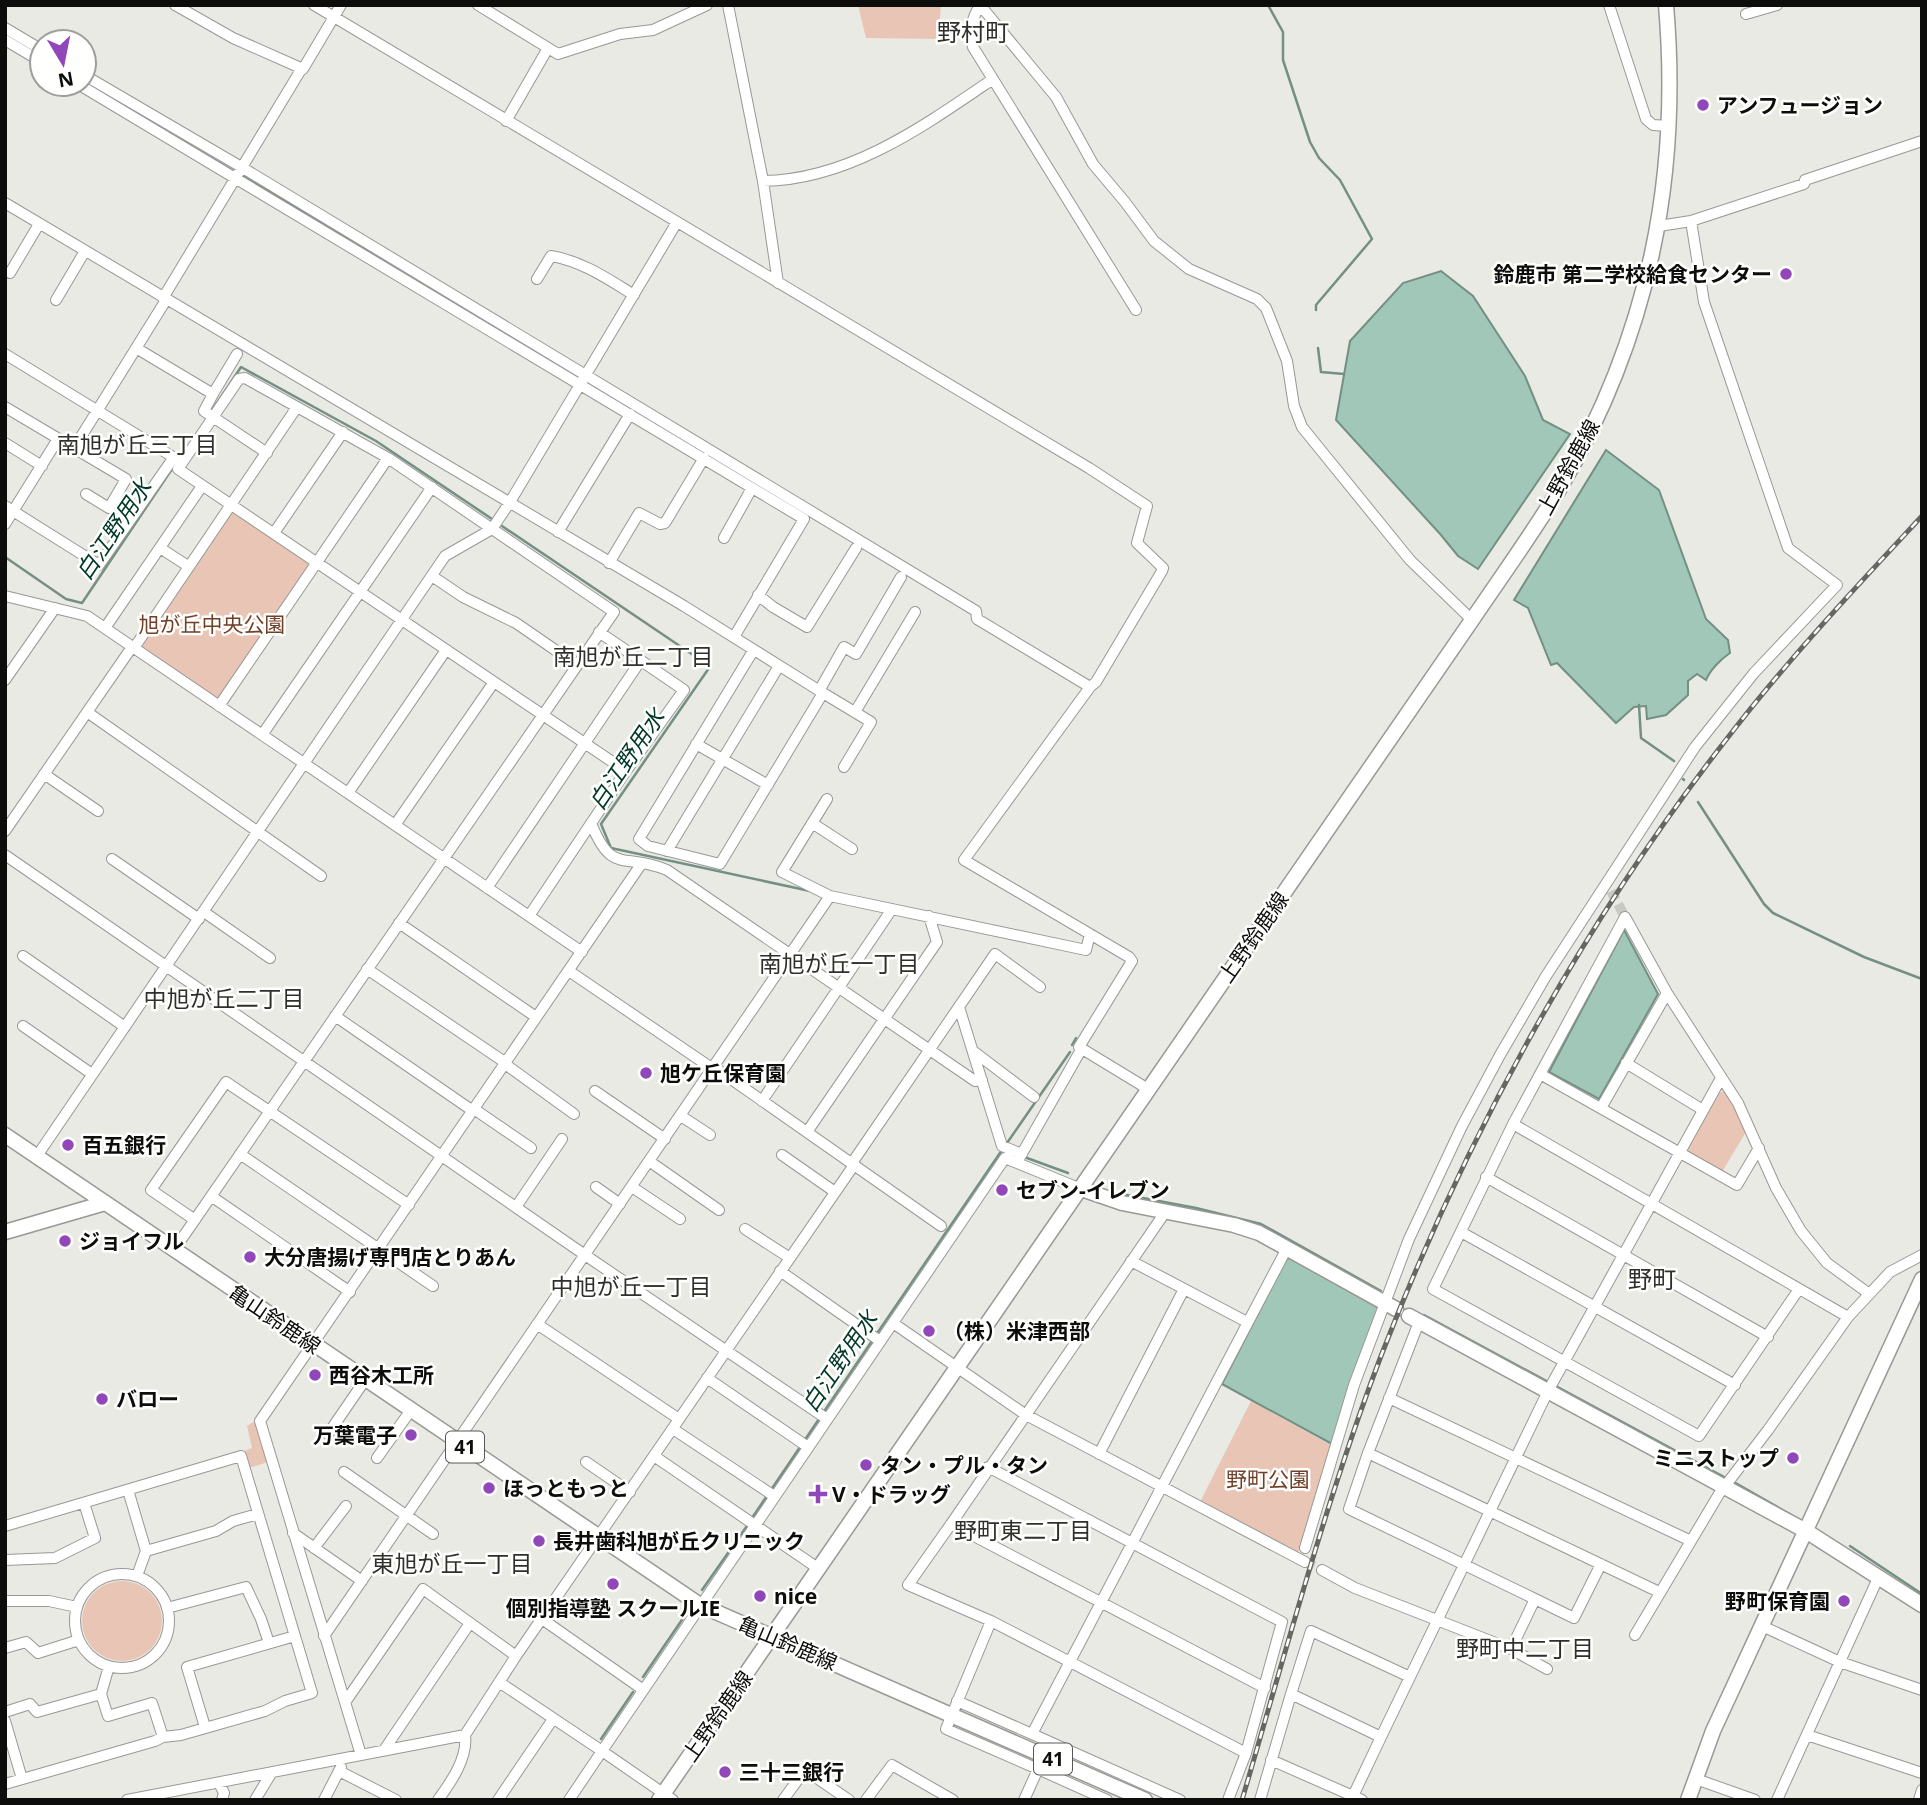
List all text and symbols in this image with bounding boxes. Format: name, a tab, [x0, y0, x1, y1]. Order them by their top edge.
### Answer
district label: 野村町	[937, 15, 1009, 48]
north arrow	[28, 28, 98, 98]
text: N	[56, 66, 76, 94]
place label: アンフュージョン	[1717, 91, 1883, 119]
marker: アンフュージョン	[1695, 97, 1711, 113]
place label: 鈴鹿市 第二学校給食センター	[1494, 260, 1772, 288]
marker: 鈴鹿市 第二学校給食センター	[1778, 266, 1794, 282]
street label: 上野鈴鹿線	[1530, 414, 1606, 520]
district label: 南旭が丘三丁目	[57, 428, 218, 460]
water label: 白江野用水	[68, 470, 160, 586]
park label: 旭が丘中央公園	[139, 610, 286, 638]
district label: 南旭が丘二丁目	[553, 640, 714, 672]
water label: 白江野用水	[581, 700, 673, 816]
street label: 上野鈴鹿線	[1211, 886, 1295, 988]
district label: 南旭が丘一丁目	[759, 947, 920, 979]
district label: 中旭が丘二丁目	[144, 982, 305, 1014]
place label: 旭ケ丘保育園	[660, 1059, 786, 1087]
marker: 旭ケ丘保育園	[638, 1065, 654, 1081]
place label: 百五銀行	[82, 1131, 166, 1159]
marker: 百五銀行	[60, 1137, 76, 1153]
place label: セブン-イレブン	[1016, 1176, 1170, 1204]
marker: セブン-イレブン	[994, 1182, 1010, 1198]
place label: ジョイフル	[79, 1227, 184, 1255]
marker: ジョイフル	[57, 1233, 73, 1249]
place label: 大分唐揚げ専門店とりあん	[264, 1243, 516, 1271]
marker: 大分唐揚げ専門店とりあん	[242, 1249, 258, 1265]
district label: 野町	[1628, 1262, 1676, 1295]
district label: 中旭が丘一丁目	[551, 1270, 712, 1302]
street label: 亀山鈴鹿線	[224, 1278, 326, 1360]
water label: 白江野用水	[794, 1302, 886, 1418]
place label: （株）米津西部	[943, 1317, 1090, 1345]
marker: （株）米津西部	[921, 1323, 937, 1339]
place label: 西谷木工所	[329, 1361, 434, 1389]
marker: 西谷木工所	[307, 1367, 323, 1383]
place label: バロー	[116, 1385, 179, 1413]
marker: バロー	[94, 1391, 110, 1407]
place label: 万葉電子	[313, 1421, 397, 1449]
marker: 万葉電子	[403, 1427, 419, 1443]
road number: 41	[446, 1432, 484, 1462]
place label: ミニストップ	[1653, 1444, 1779, 1472]
marker: ミニストップ	[1785, 1450, 1801, 1466]
place label: タン・プル・タン	[880, 1451, 1048, 1479]
marker: タン・プル・タン	[858, 1457, 874, 1473]
park label: 野町公園	[1226, 1465, 1310, 1493]
place label: ほっともっと	[503, 1474, 629, 1502]
marker: ほっともっと	[481, 1480, 497, 1496]
place label: V・ドラッグ	[832, 1480, 951, 1508]
marker: V・ドラッグ	[810, 1486, 826, 1502]
district label: 野町東二丁目	[954, 1514, 1092, 1546]
place label: 長井歯科旭が丘クリニック	[553, 1527, 805, 1555]
marker: 長井歯科旭が丘クリニック	[531, 1533, 547, 1549]
district label: 東旭が丘一丁目	[372, 1547, 533, 1579]
marker: 個別指導塾 スクールIE	[605, 1576, 621, 1592]
place label: nice	[774, 1582, 817, 1610]
place label: 野町保育園	[1725, 1587, 1830, 1615]
marker: nice	[752, 1588, 768, 1604]
marker: 野町保育園	[1836, 1593, 1852, 1609]
place label: 個別指導塾 スクールIE	[506, 1594, 720, 1622]
street label: 亀山鈴鹿線	[734, 1610, 842, 1676]
district label: 野町中二丁目	[1456, 1632, 1594, 1664]
street label: 上野鈴鹿線	[675, 1665, 759, 1767]
road number: 41	[1034, 1744, 1072, 1774]
place label: 三十三銀行	[739, 1758, 844, 1786]
marker: 三十三銀行	[717, 1764, 733, 1780]

